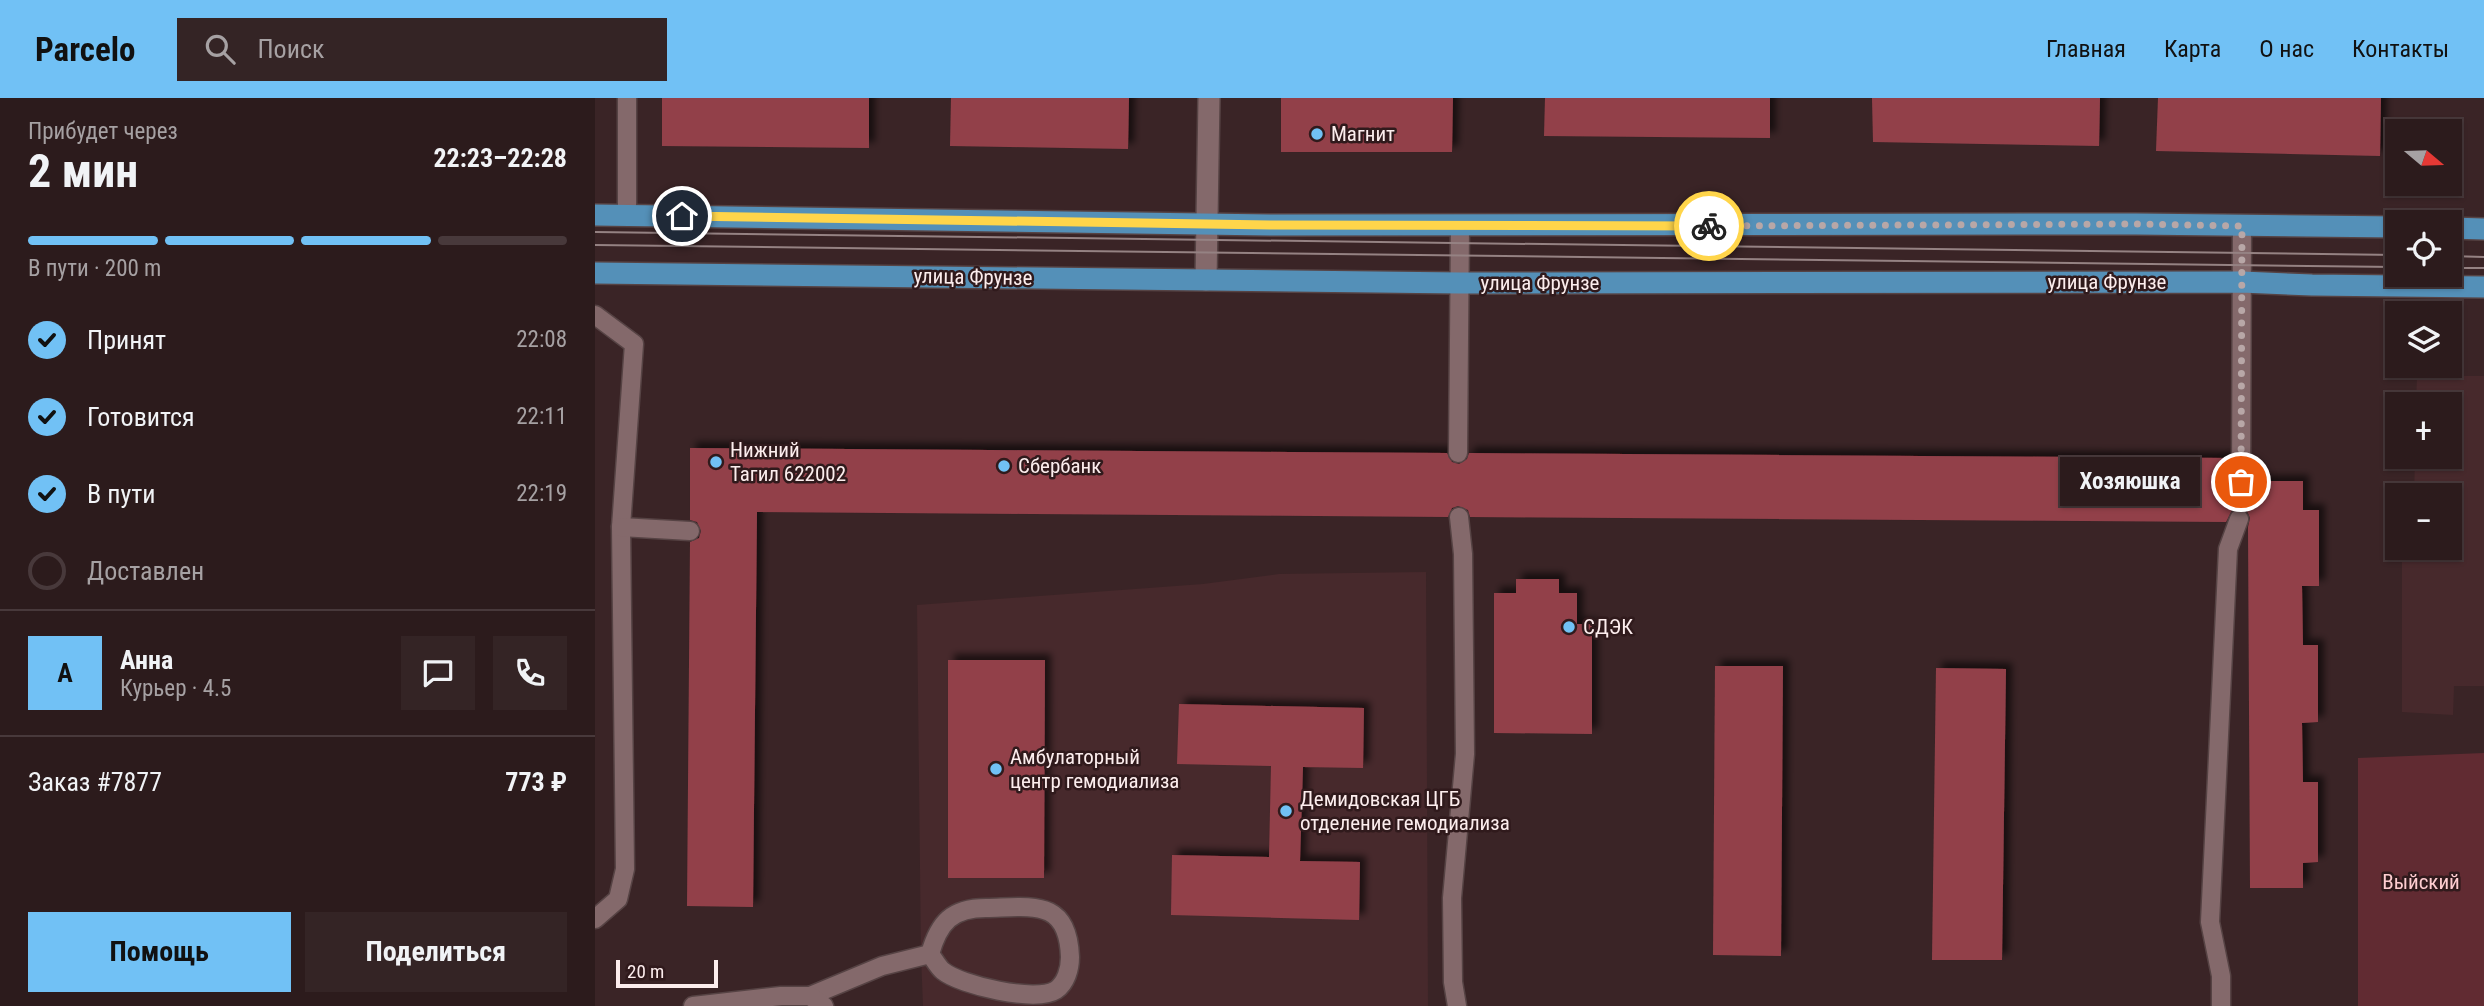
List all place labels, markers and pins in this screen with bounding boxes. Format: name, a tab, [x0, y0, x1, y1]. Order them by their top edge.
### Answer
place label: Магнит	[1331, 122, 1395, 146]
marker: Магнит	[1309, 126, 1325, 142]
pin	[652, 186, 712, 246]
place label: Нижний Тагил 622002	[730, 438, 846, 486]
pin	[2211, 452, 2271, 512]
marker: Нижний Тагил 622002	[708, 454, 724, 470]
place label: Сбербанк	[1018, 454, 1101, 478]
marker: Сбербанк	[996, 458, 1012, 474]
callout: Хозяюшка	[2059, 458, 2199, 506]
place label: СДЭК	[1583, 615, 1633, 639]
marker: СДЭК	[1561, 619, 1577, 635]
place label: Амбулаторный центр гемодиализа	[1010, 745, 1179, 793]
marker: Амбулаторный центр гемодиализа	[988, 761, 1004, 777]
place label: Демидовская ЦГБ отделение гемодиализа	[1300, 787, 1510, 835]
marker: Демидовская ЦГБ отделение гемодиализа	[1278, 803, 1294, 819]

